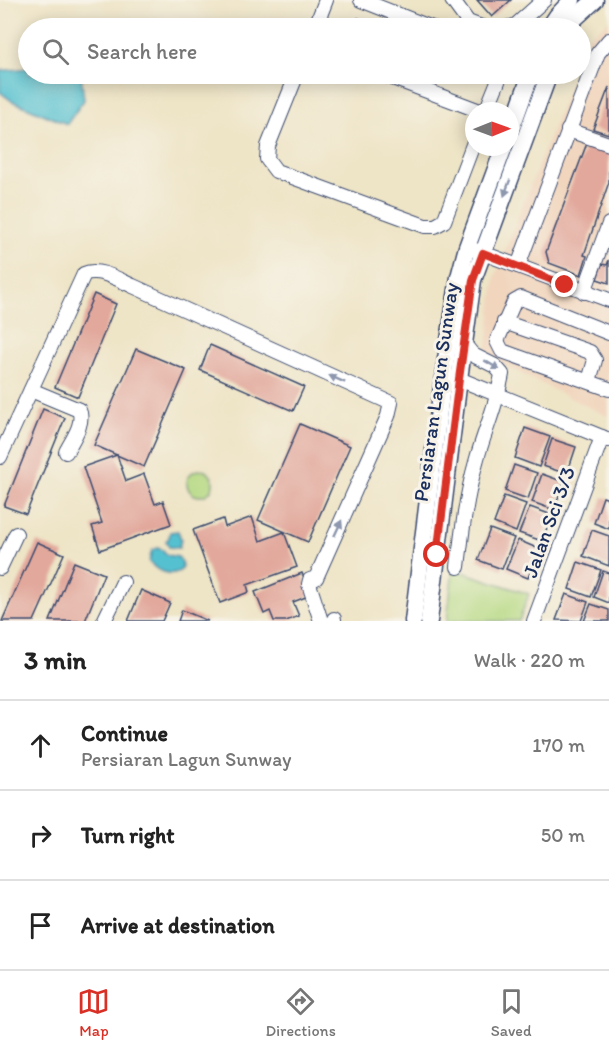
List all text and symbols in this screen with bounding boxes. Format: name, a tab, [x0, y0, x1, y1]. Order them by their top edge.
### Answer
search box	[18, 18, 591, 84]
icon: search	[39, 35, 72, 68]
text: Search here	[87, 38, 197, 65]
north arrow	[465, 102, 519, 156]
one-way arrow	[502, 179, 512, 197]
route end	[551, 271, 577, 297]
street label: Persiaran Lagun Sunway	[408, 281, 463, 503]
one-way arrow	[484, 360, 500, 371]
one-way arrow	[328, 374, 346, 384]
street label: Jalan Sci 3/3	[517, 463, 580, 581]
one-way arrow	[333, 519, 343, 537]
route start	[423, 541, 449, 567]
text: 3 min	[24, 644, 86, 676]
text: Walk · 220 m	[474, 648, 585, 672]
text: Continue	[81, 720, 168, 747]
icon: ahead	[24, 729, 57, 762]
text: 170 m	[532, 733, 585, 757]
text: Persiaran Lagun Sunway	[81, 747, 291, 771]
icon: right	[24, 819, 57, 852]
text: Turn right	[81, 822, 175, 849]
text: 50 m	[541, 823, 585, 847]
icon: arrive	[24, 909, 57, 942]
text: Arrive at destination	[81, 912, 275, 939]
tab: Map	[77, 985, 110, 1040]
tab: Directions	[265, 985, 336, 1040]
tab: Saved	[491, 985, 532, 1040]

